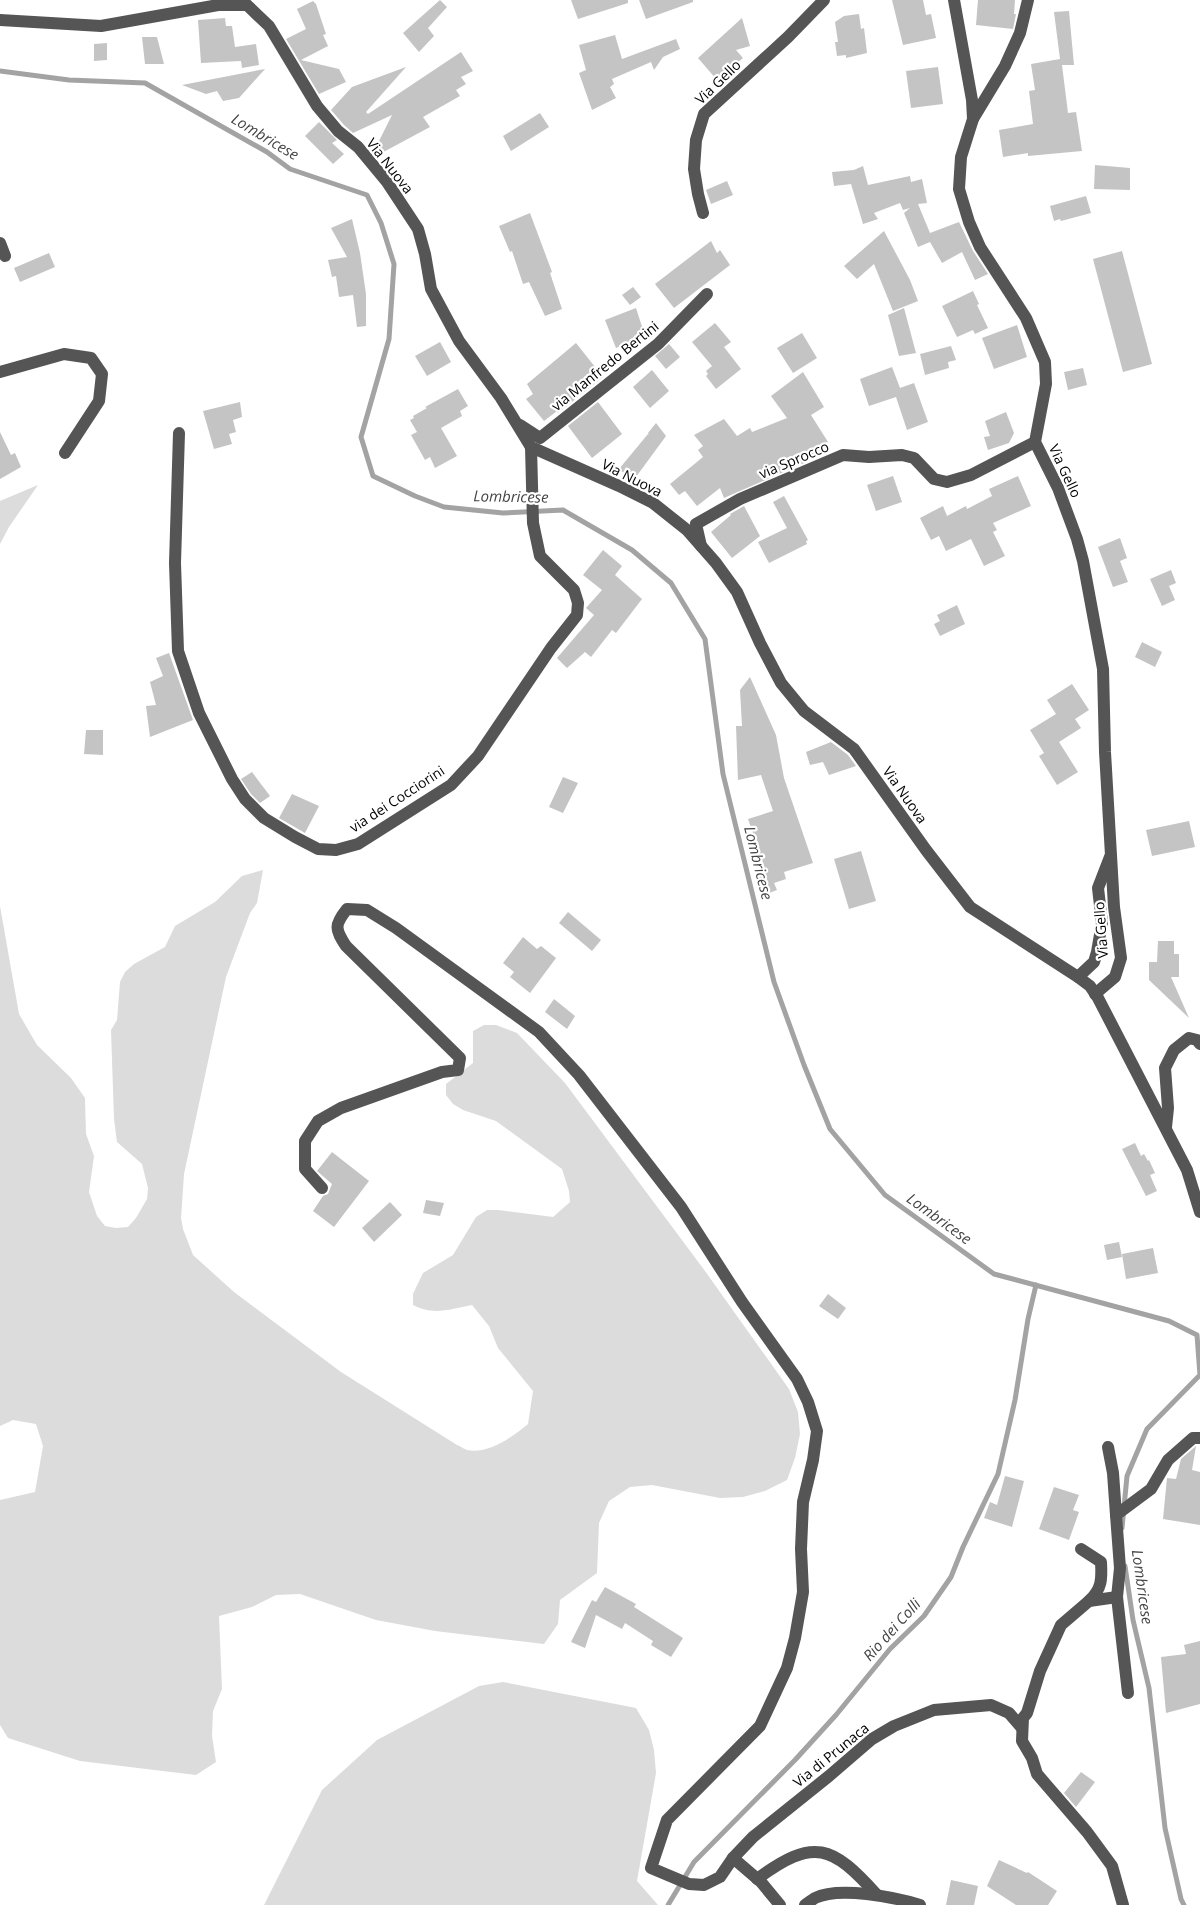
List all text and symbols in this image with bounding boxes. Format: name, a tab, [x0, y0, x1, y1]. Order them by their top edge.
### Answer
street label: Via Gello	[691, 55, 745, 108]
water label: Lombricese	[228, 108, 303, 164]
street label: Via Nuova	[363, 134, 418, 197]
street label: via Manfredo Bertini	[547, 316, 662, 415]
street label: via Sprocco	[756, 436, 832, 483]
street label: Via Gello	[1045, 441, 1086, 501]
street label: Via Nuova	[599, 454, 666, 501]
water label: Lombricese	[473, 485, 549, 507]
street label: via dei Cocciorini	[346, 761, 448, 836]
street label: Via Nuova	[879, 762, 932, 827]
water label: Lombricese	[740, 824, 778, 902]
street label: Via Gello	[1089, 901, 1112, 959]
water label: Lombricese	[903, 1188, 976, 1249]
water label: Lombricese	[1128, 1548, 1158, 1626]
water label: Rio dei Colli	[858, 1594, 925, 1665]
street label: Via di Prunaca	[789, 1718, 873, 1791]

